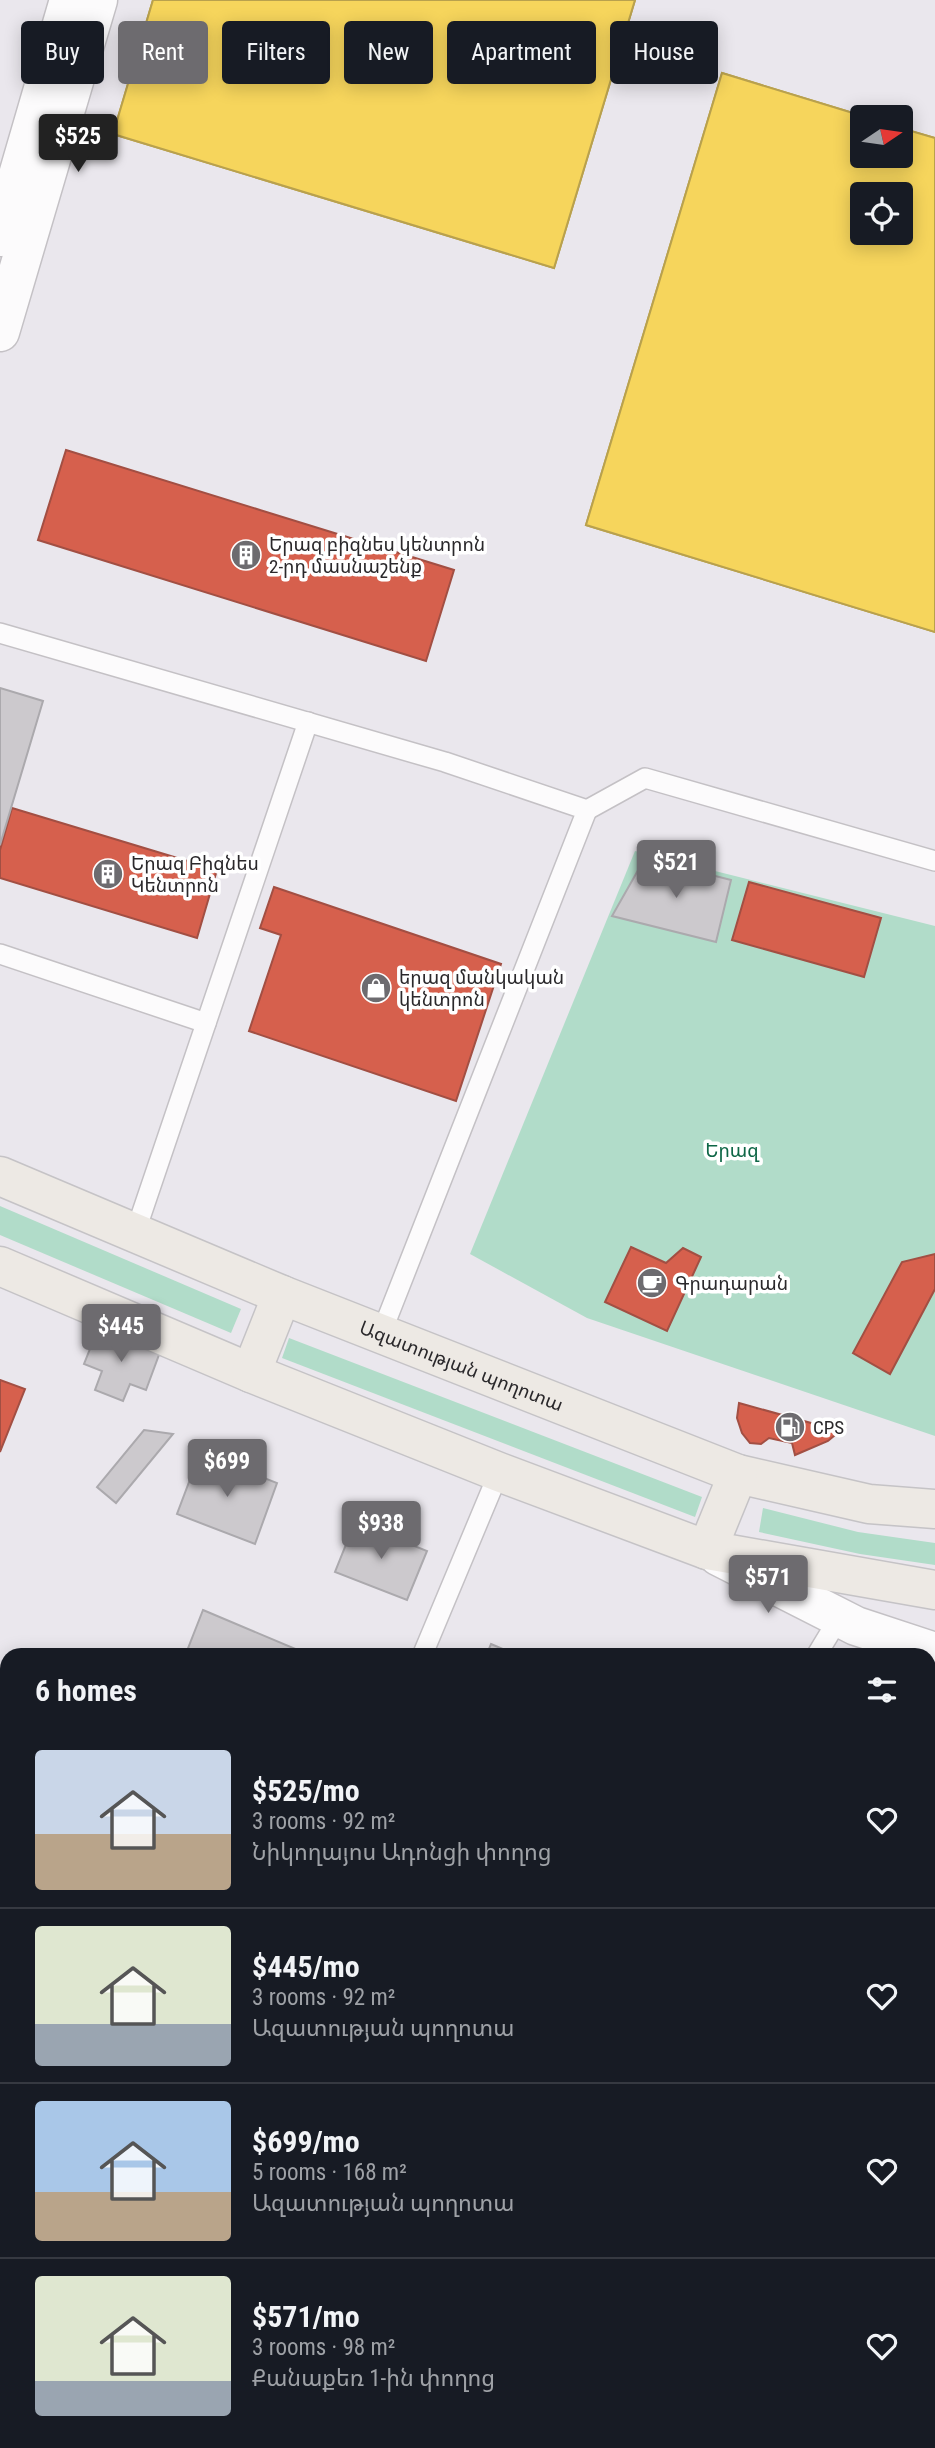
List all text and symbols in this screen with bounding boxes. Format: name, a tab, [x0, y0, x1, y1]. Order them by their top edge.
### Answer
chip: Buy	[21, 21, 104, 84]
chip: Rent	[118, 21, 208, 84]
chip: Filters	[222, 21, 330, 84]
chip: New	[344, 21, 433, 84]
chip: Apartment	[447, 21, 596, 84]
chip: House	[610, 21, 718, 84]
north arrow	[850, 105, 914, 168]
map controls	[850, 105, 913, 245]
pin: $525	[37, 114, 119, 174]
text: $525	[55, 123, 101, 150]
button: locate	[850, 182, 913, 245]
place label: Երազ բիզնես կենտրոն 2-րդ մասնաշենք	[269, 533, 485, 578]
building icon: Երազ բիզնես կենտրոն 2-րդ մասնաշենք	[229, 538, 263, 572]
pin: $521	[635, 841, 717, 900]
text: $521	[653, 849, 699, 876]
place label: Երազ Բիզնես Կենտրոն	[131, 852, 259, 897]
building icon: Երազ Բիզնես Կենտրոն	[91, 857, 125, 891]
place label: երազ մանկական կենտրոն	[399, 966, 564, 1011]
shop icon: երազ մանկական կենտրոն	[359, 971, 393, 1005]
park label: Երազ	[705, 1139, 760, 1162]
cafe icon: Գրադարան	[635, 1266, 669, 1300]
place label: Գրադարան	[675, 1272, 788, 1295]
pin: $445	[80, 1304, 162, 1364]
text: $445	[98, 1313, 144, 1340]
street label: Ազատության պողոտա	[356, 1316, 567, 1416]
fuel station icon: CPS	[773, 1410, 807, 1444]
place label: CPS	[813, 1416, 844, 1439]
pin: $699	[186, 1440, 268, 1499]
text: $699	[204, 1448, 250, 1475]
pin: $938	[340, 1502, 422, 1561]
text: $938	[358, 1510, 404, 1537]
pin: $571	[727, 1556, 809, 1615]
text: $571	[745, 1564, 791, 1591]
icon: filters	[863, 1671, 901, 1709]
text: 6 homes	[35, 1673, 137, 1708]
text: $525/mo	[252, 1773, 360, 1808]
icon: home	[91, 1778, 175, 1862]
icon: heart	[863, 1801, 901, 1839]
text: 3 rooms · 92 m²	[252, 1808, 395, 1835]
text: Նիկողայոս Ադոնցի փողոց	[252, 1839, 551, 1866]
text: $445/mo	[252, 1949, 360, 1984]
icon: home	[91, 1954, 175, 2038]
icon: heart	[863, 1977, 901, 2015]
text: 3 rooms · 92 m²	[252, 1984, 395, 2011]
text: Ազատության պողոտա	[252, 2015, 514, 2042]
text: $699/mo	[252, 2124, 360, 2159]
icon: home	[91, 2129, 175, 2213]
icon: heart	[863, 2152, 901, 2190]
text: 5 rooms · 168 m²	[252, 2159, 407, 2186]
text: Ազատության պողոտա	[252, 2190, 514, 2217]
text: $571/mo	[252, 2299, 360, 2334]
icon: home	[91, 2304, 175, 2388]
icon: heart	[863, 2327, 901, 2365]
text: 3 rooms · 98 m²	[252, 2334, 395, 2361]
text: Քանաքեռ 1-ին փողոց	[252, 2365, 495, 2392]

